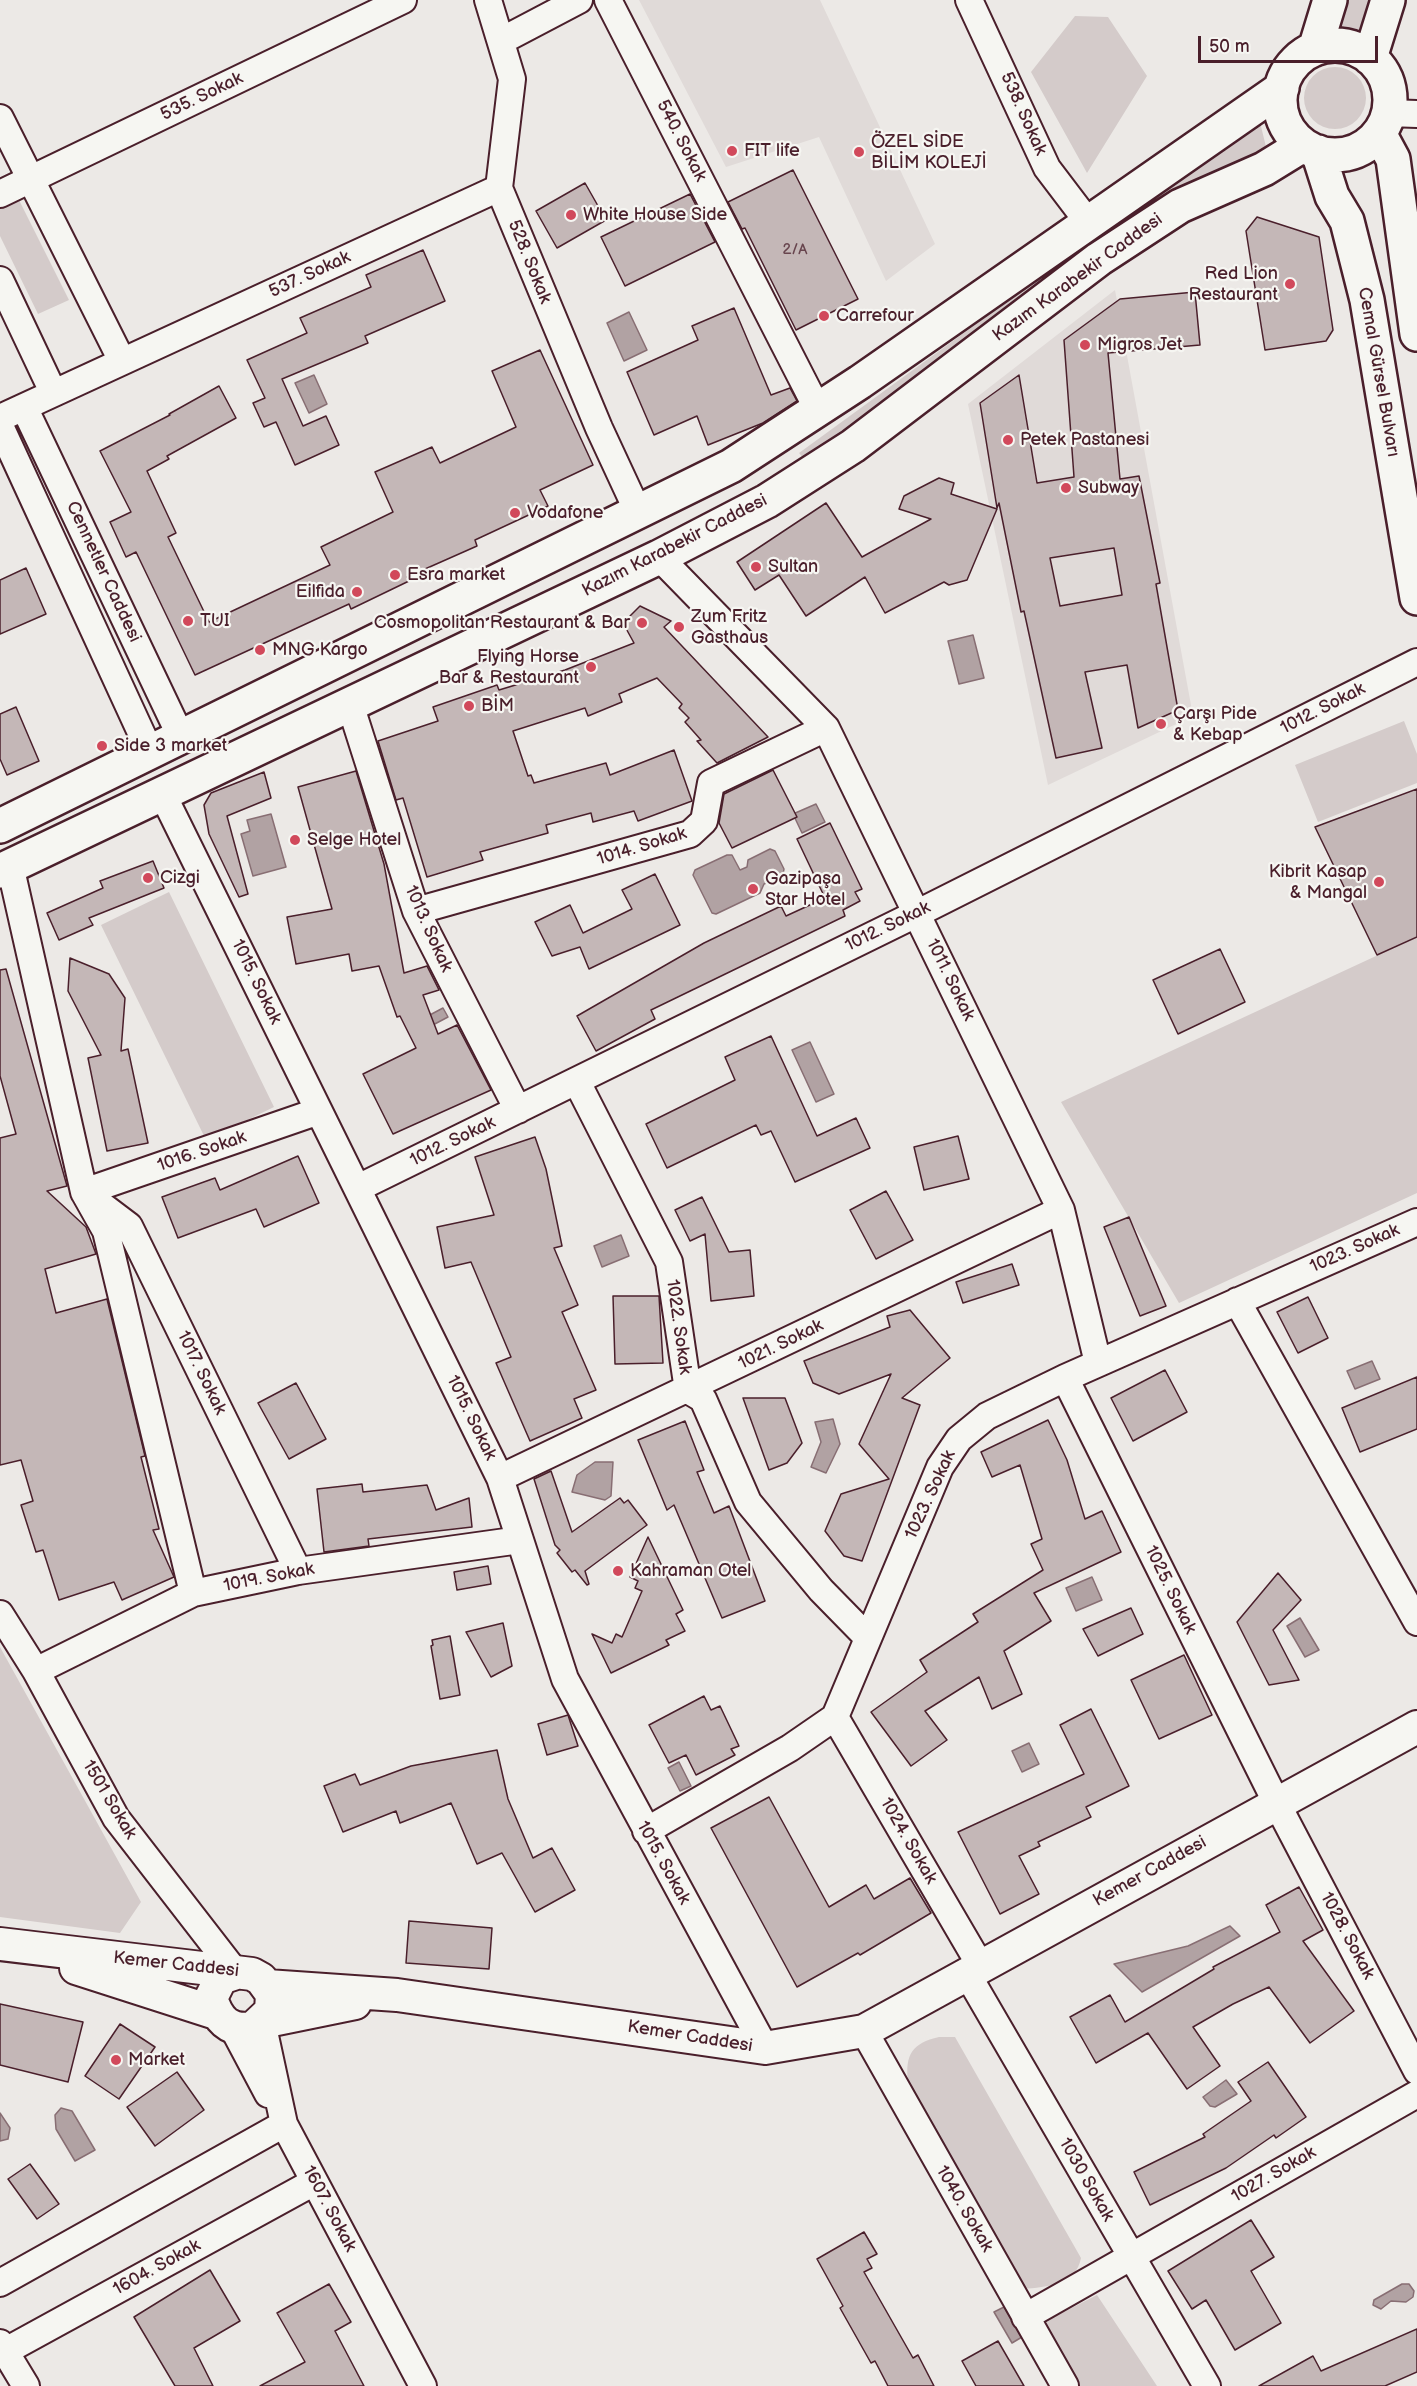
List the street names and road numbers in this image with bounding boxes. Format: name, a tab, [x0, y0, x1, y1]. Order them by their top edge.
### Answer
street label: 535. Sokak	[157, 68, 247, 126]
street label: 538. Sokak	[995, 69, 1051, 159]
street label: 540. Sokak	[651, 96, 711, 186]
street label: Kazım Karabekir Caddesi	[989, 209, 1167, 347]
street label: 528. Sokak	[502, 217, 556, 307]
street label: 537. Sokak	[266, 247, 354, 303]
street label: Cemal Gürsel Bulvarı	[1352, 286, 1404, 458]
street label: Kazım Karabekir Caddesi	[579, 490, 771, 602]
street label: Cennetler Caddesi	[61, 498, 145, 646]
street label: 1012. Sokak	[1277, 678, 1369, 740]
street label: 1014. Sokak	[595, 823, 689, 871]
street label: 1013. Sokak	[399, 882, 457, 976]
street label: 1012. Sokak	[842, 897, 934, 957]
street label: 1011. Sokak	[921, 935, 979, 1025]
street label: 1015. Sokak	[226, 936, 286, 1028]
street label: 1012. Sokak	[407, 1112, 499, 1172]
street label: 1016. Sokak	[155, 1127, 249, 1177]
street label: 1023. Sokak	[1307, 1220, 1403, 1278]
street label: 1022. Sokak	[661, 1278, 695, 1376]
street label: 1021. Sokak	[735, 1315, 827, 1375]
street label: 1017. Sokak	[171, 1328, 231, 1418]
street label: 1015. Sokak	[441, 1372, 501, 1464]
street label: 1023. Sokak	[901, 1447, 961, 1543]
street label: 1025. Sokak	[1139, 1542, 1201, 1638]
street label: 1019. Sokak	[222, 1559, 316, 1597]
street label: 1501 Sokak	[77, 1757, 141, 1843]
street label: 1024. Sokak	[875, 1794, 941, 1888]
street label: 1015. Sokak	[631, 1818, 695, 1908]
street label: Kemer Caddesi	[1089, 1832, 1211, 1912]
street label: 1028. Sokak	[1315, 1889, 1379, 1983]
street label: Kemer Caddesi	[112, 1948, 240, 1982]
street label: Kemer Caddesi	[626, 2016, 754, 2058]
street label: 1030 Sokak	[1053, 2134, 1119, 2226]
street label: 1027. Sokak	[1228, 2142, 1320, 2208]
street label: 1607. Sokak	[297, 2162, 361, 2256]
street label: 1040. Sokak	[931, 2162, 997, 2256]
street label: 1604. Sokak	[110, 2235, 204, 2301]

